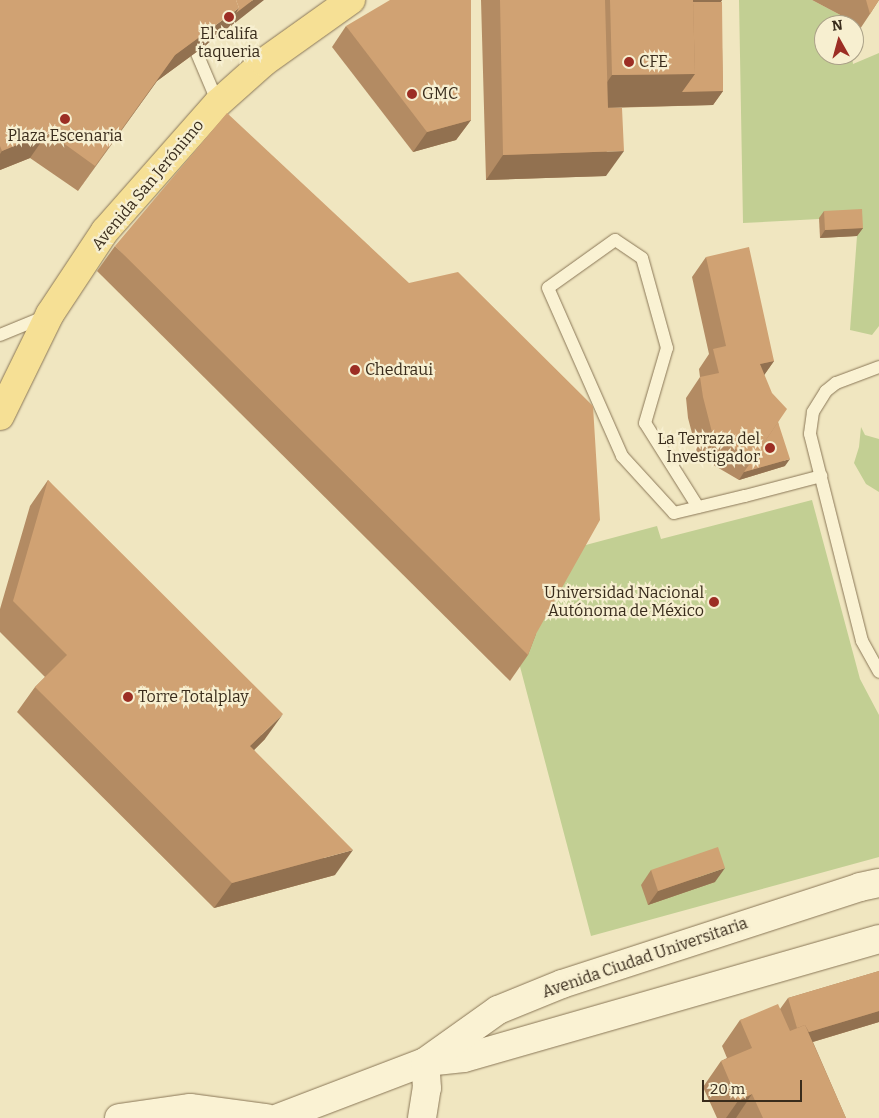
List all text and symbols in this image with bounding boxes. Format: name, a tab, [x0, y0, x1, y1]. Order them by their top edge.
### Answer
marker: El califa taqueria	[223, 11, 235, 23]
north arrow	[814, 15, 864, 65]
text: N	[831, 17, 844, 35]
place label: El califa taqueria	[198, 24, 260, 62]
place label: CFE	[639, 52, 668, 72]
marker: CFE	[623, 56, 635, 68]
place label: GMC	[422, 84, 458, 104]
marker: GMC	[406, 88, 418, 100]
marker: Plaza Escenaria	[59, 113, 71, 125]
street label: Avenida San Jerónimo	[88, 116, 208, 254]
place label: Plaza Escenaria	[7, 126, 123, 146]
place label: Chedraui	[365, 360, 433, 380]
marker: Chedraui	[349, 364, 361, 376]
place label: La Terraza del Investigador	[657, 429, 760, 467]
marker: La Terraza del Investigador	[764, 442, 776, 454]
place label: Universidad Nacional Autónoma de México	[544, 583, 704, 621]
marker: Universidad Nacional Autónoma de México	[708, 596, 720, 608]
place label: Torre Totalplay	[138, 687, 249, 707]
marker: Torre Totalplay	[122, 691, 134, 703]
street label: Avenida Ciudad Universitaria	[540, 914, 750, 1002]
scale bar	[704, 1070, 804, 1102]
text: 20 m	[710, 1080, 745, 1098]

